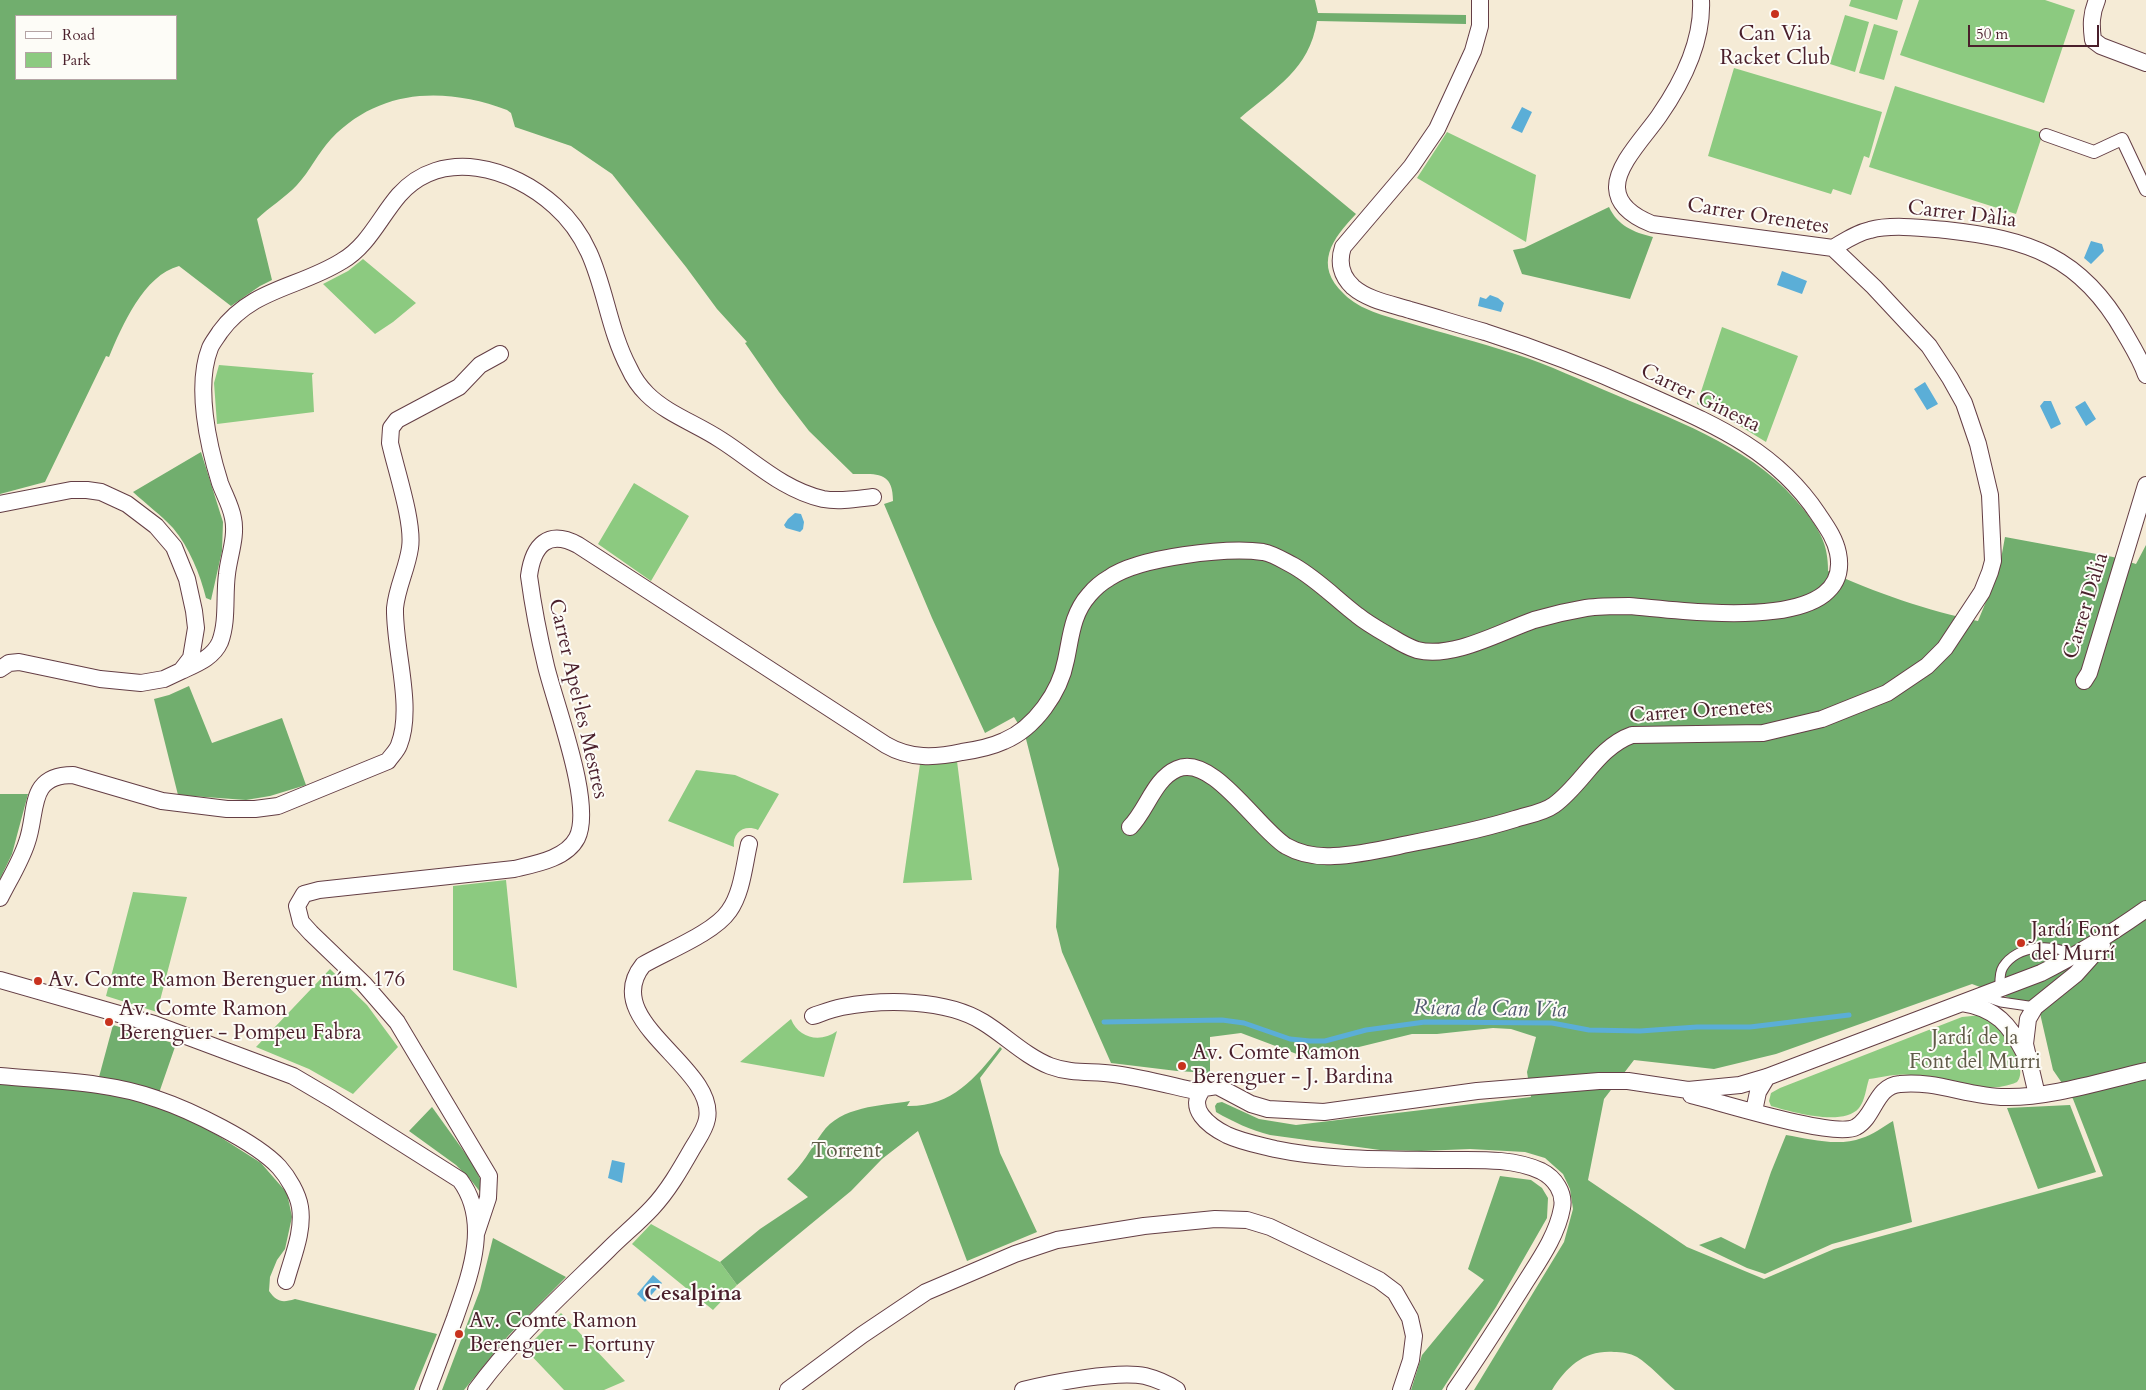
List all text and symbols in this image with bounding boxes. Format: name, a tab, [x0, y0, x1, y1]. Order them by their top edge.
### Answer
marker: Can Via Racket Club	[1769, 8, 1781, 20]
legend	[15, 15, 178, 80]
scale bar	[1971, 15, 2102, 47]
place label: Can Via Racket Club	[1720, 22, 1830, 72]
text: 50 m	[1976, 24, 2008, 44]
text: Road	[62, 25, 95, 45]
text: Park	[62, 50, 91, 70]
street label: Carrer Orenetes	[1685, 193, 1831, 241]
street label: Carrer Dàlia	[1906, 196, 2018, 234]
street label: Carrer Ginesta	[1636, 359, 1764, 439]
street label: Carrer Dàlia	[2059, 550, 2115, 662]
street label: Carrer Apel·les Mestres	[542, 597, 612, 801]
street label: Carrer Orenetes	[1629, 694, 1773, 730]
place label: Jardí Font del Murrí	[2031, 918, 2119, 968]
marker: Jardí Font del Murrí	[2015, 937, 2027, 949]
place label: Av. Comte Ramon Berenguer núm. 176	[48, 968, 405, 994]
marker: Av. Comte Ramon Berenguer núm. 176	[32, 975, 44, 987]
water label: Riera de Can Via	[1413, 995, 1567, 1025]
place label: Av. Comte Ramon Berenguer - Pompeu Fabra	[119, 997, 362, 1047]
marker: Av. Comte Ramon Berenguer - Pompeu Fabra	[103, 1016, 115, 1028]
park label: Jardí de la Font del Murri	[1909, 1026, 2041, 1076]
place label: Av. Comte Ramon Berenguer - J. Bardina	[1192, 1041, 1393, 1091]
marker: Av. Comte Ramon Berenguer - J. Bardina	[1176, 1060, 1188, 1072]
park label: Torrent	[811, 1139, 881, 1165]
district label: Cesalpina	[644, 1282, 742, 1308]
place label: Av. Comte Ramon Berenguer - Fortuny	[469, 1309, 655, 1359]
marker: Av. Comte Ramon Berenguer - Fortuny	[453, 1328, 465, 1340]

